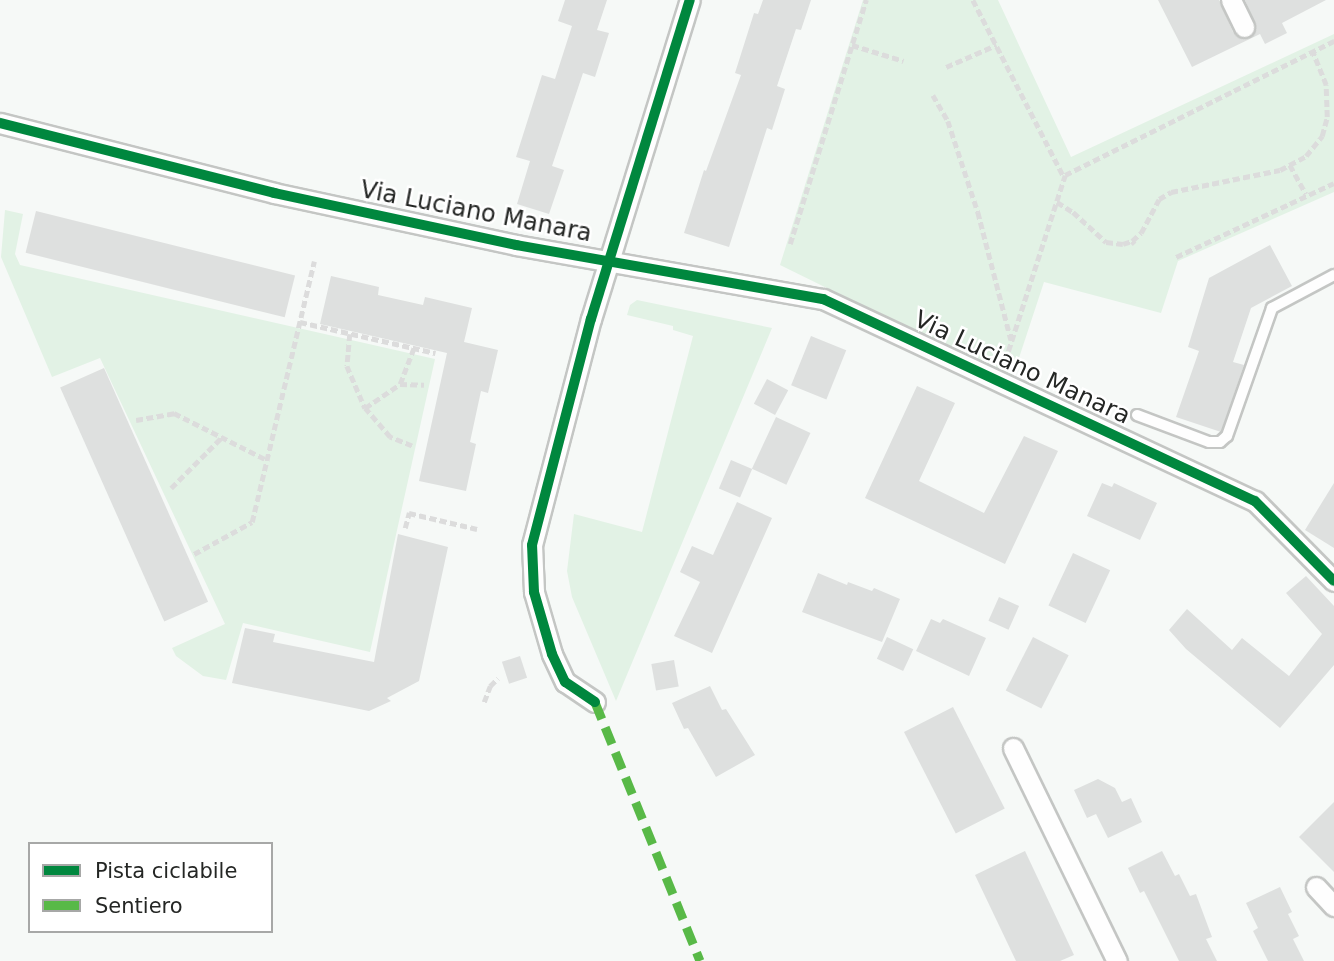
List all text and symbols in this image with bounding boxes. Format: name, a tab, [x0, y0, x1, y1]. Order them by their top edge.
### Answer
street label: Via Luciano Manara	[358, 175, 594, 249]
street label: Via Luciano Manara	[909, 305, 1135, 431]
legend	[28, 842, 273, 933]
text: Pista ciclabile	[95, 859, 237, 883]
text: Sentiero	[95, 894, 183, 918]

